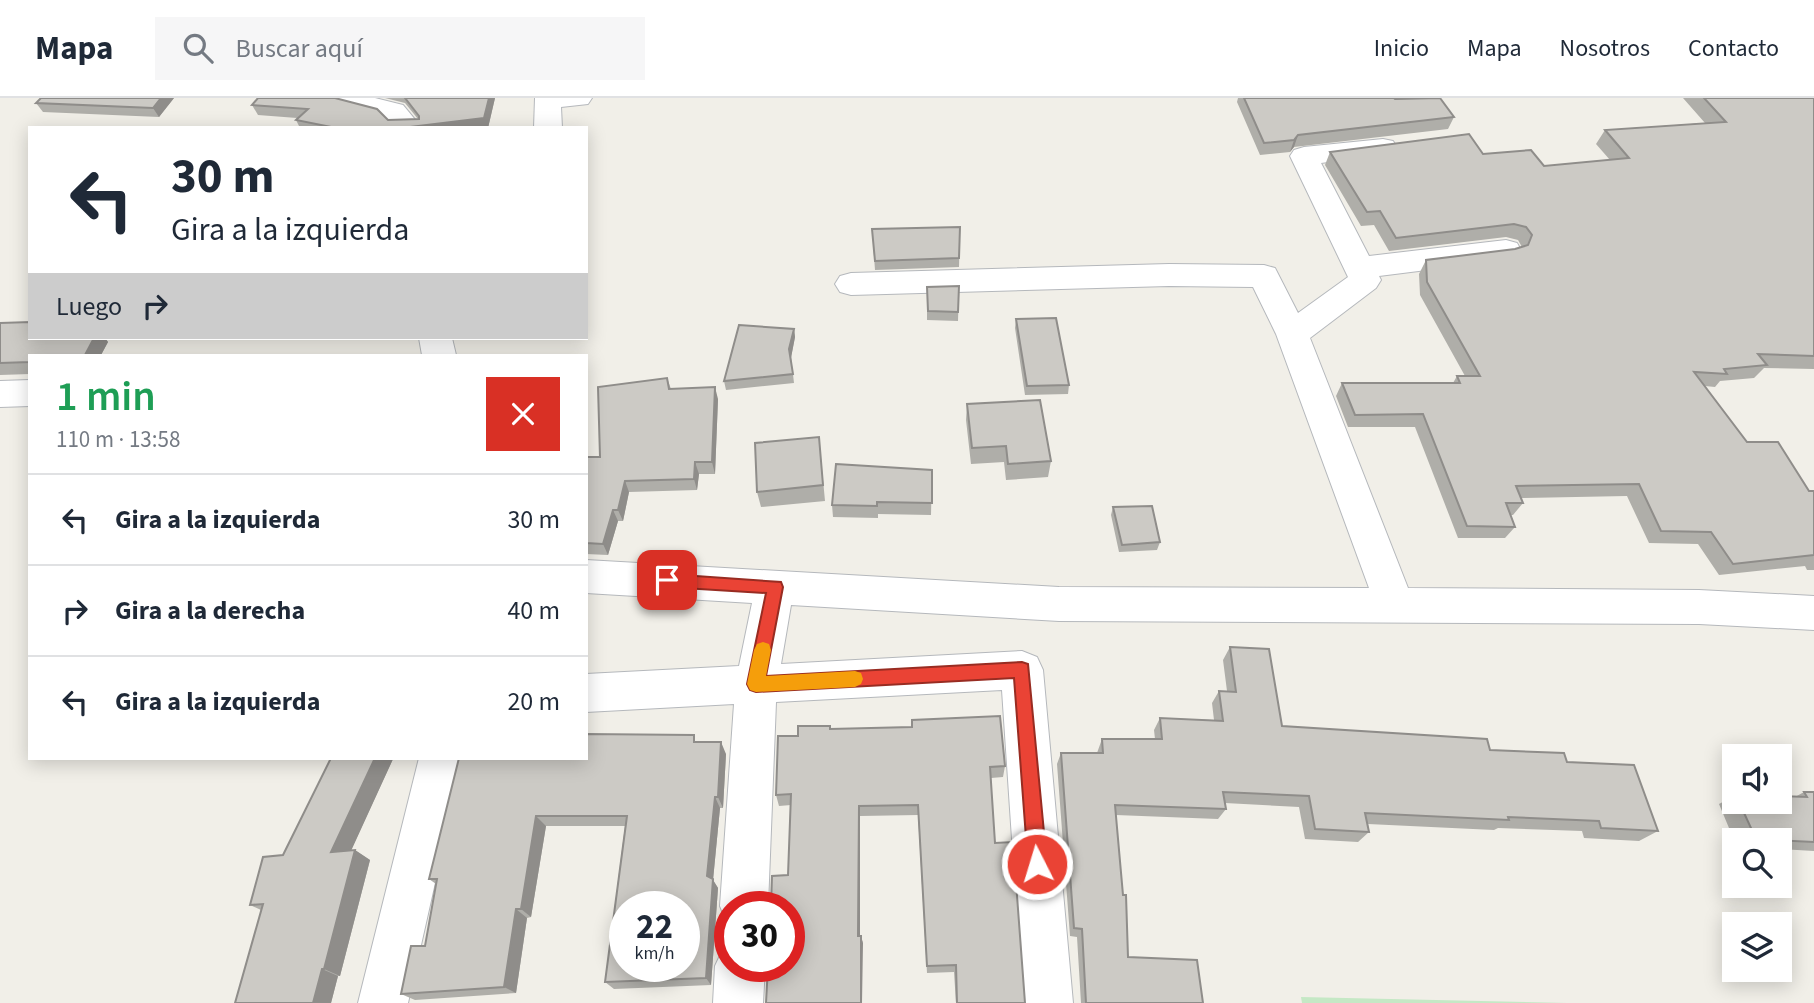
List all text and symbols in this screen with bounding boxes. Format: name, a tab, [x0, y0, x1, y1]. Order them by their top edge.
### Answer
search box	[155, 17, 645, 80]
text: Mapa	[35, 25, 113, 72]
icon: search	[179, 29, 217, 67]
text: Buscar aquí	[235, 30, 363, 67]
text: Inicio	[1374, 31, 1429, 66]
text: Mapa	[1467, 31, 1522, 66]
text: Nosotros	[1560, 31, 1650, 66]
text: Contacto	[1688, 31, 1779, 66]
text: 30 m	[171, 142, 275, 212]
icon: left	[56, 154, 147, 245]
text: Gira a la izquierda	[171, 207, 409, 253]
icon: right	[136, 287, 174, 325]
text: Luego	[56, 288, 122, 325]
text: 1 min	[56, 367, 156, 427]
button: close	[486, 377, 560, 451]
text: 110 m · 13:58	[56, 423, 180, 456]
icon: left	[56, 501, 94, 539]
text: Gira a la izquierda	[115, 501, 320, 538]
text: 30 m	[507, 501, 560, 538]
pin	[637, 550, 697, 610]
icon: arrive	[648, 561, 686, 599]
icon: right	[56, 592, 94, 630]
text: Gira a la derecha	[115, 592, 305, 629]
text: 40 m	[507, 592, 560, 629]
icon: left	[56, 683, 94, 721]
text: Gira a la izquierda	[115, 683, 320, 720]
text: 20 m	[507, 683, 560, 720]
map controls	[1722, 744, 1792, 982]
button: sound	[1722, 744, 1792, 814]
position arrow	[1000, 827, 1074, 901]
button: search	[1722, 828, 1792, 898]
speed limit sign: 30	[714, 891, 805, 982]
text: 22	[636, 902, 673, 952]
button: layers	[1722, 912, 1792, 982]
text: km/h	[635, 941, 674, 966]

